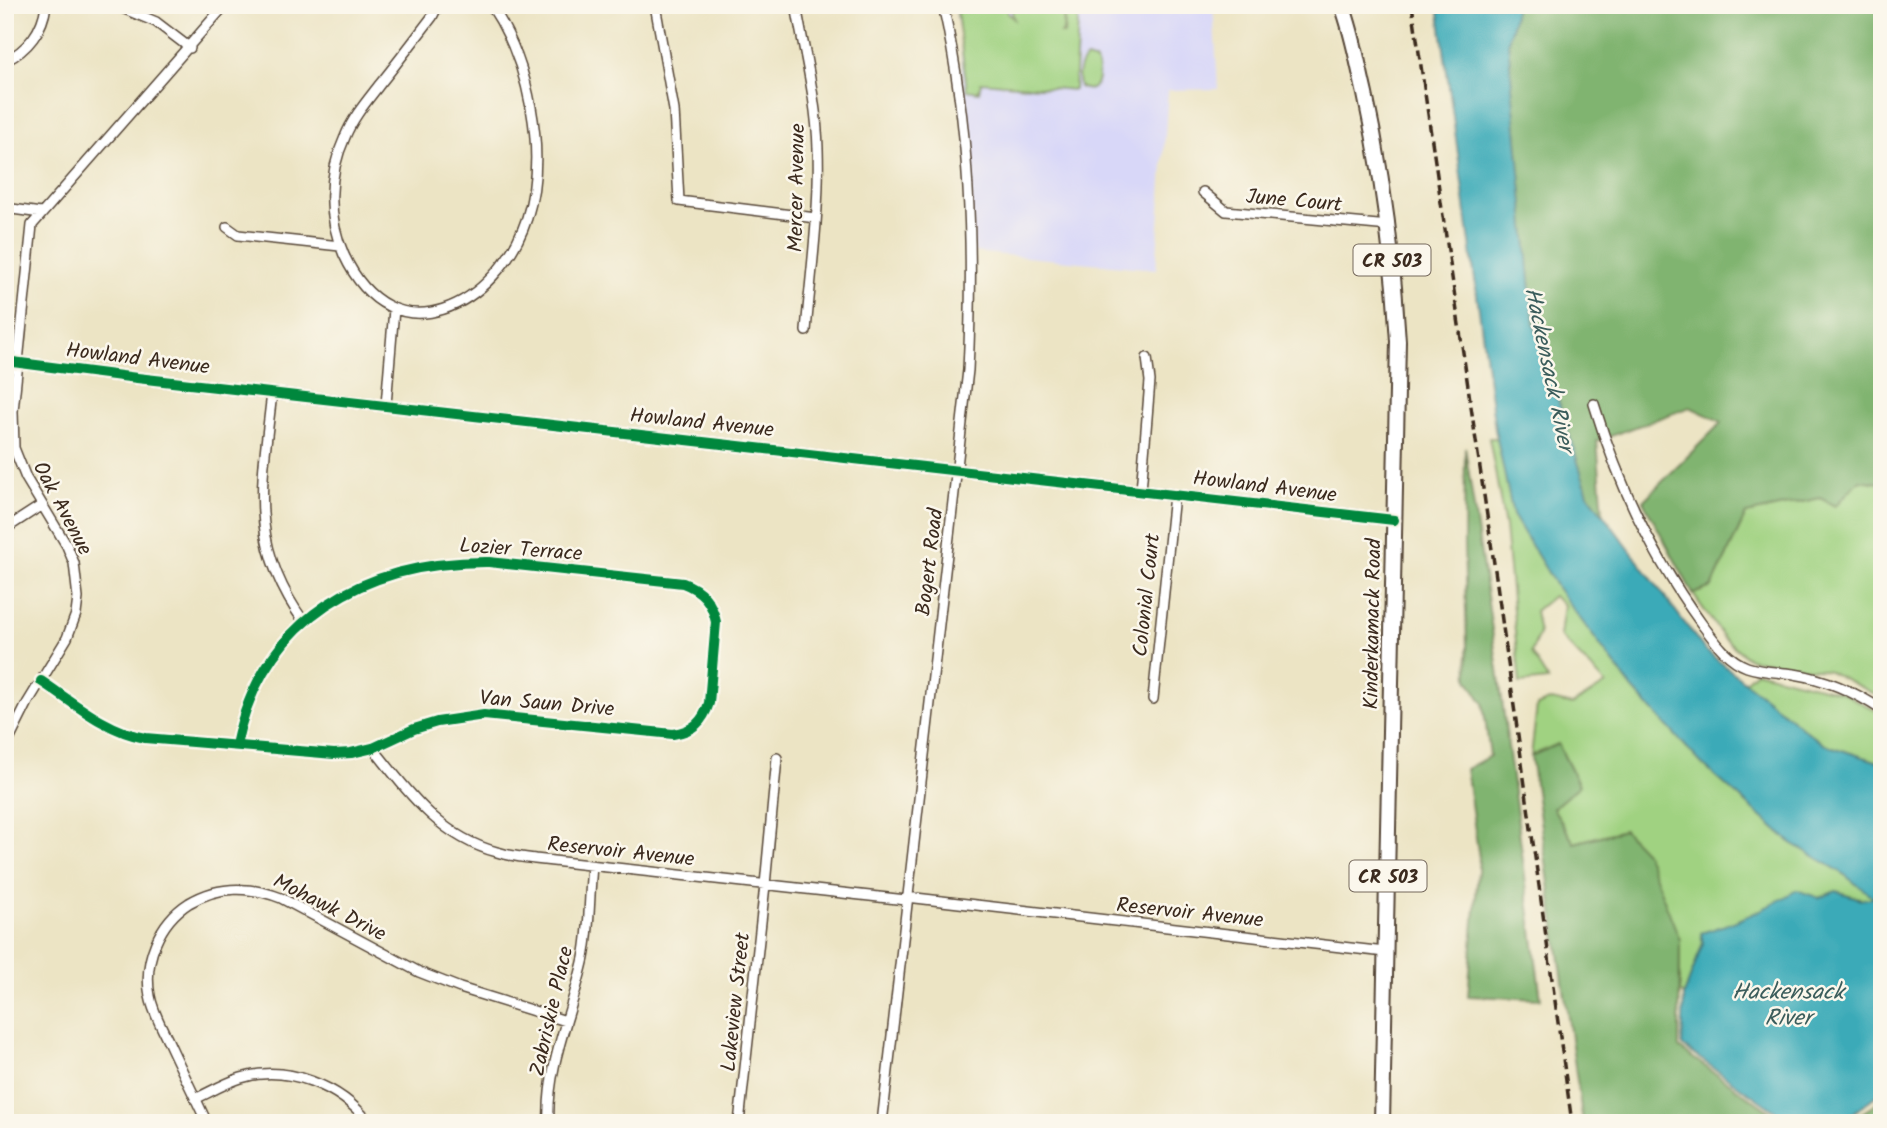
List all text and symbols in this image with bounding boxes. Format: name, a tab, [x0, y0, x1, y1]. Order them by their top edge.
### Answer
street label: Mercer Avenue	[780, 123, 815, 253]
street label: June Court	[1244, 181, 1344, 222]
road number: CR 503	[1354, 244, 1430, 276]
water label: Hackensack River	[1513, 284, 1584, 459]
street label: Howland Avenue	[64, 334, 212, 385]
street label: Howland Avenue	[628, 400, 776, 448]
street label: Oak Avenue	[23, 456, 101, 562]
street label: Howland Avenue	[1191, 462, 1339, 513]
street label: Bogert Road	[908, 506, 954, 618]
street label: Lozier Terrace	[458, 530, 584, 571]
street label: Colonial Court	[1125, 531, 1170, 658]
street label: Kinderkamack Road	[1356, 538, 1392, 710]
street label: Van Saun Drive	[478, 682, 616, 727]
street label: Reservoir Avenue	[546, 828, 697, 877]
road number: CR 503	[1350, 860, 1426, 891]
street label: Mohawk Drive	[267, 866, 392, 951]
street label: Reservoir Avenue	[1115, 889, 1266, 938]
street label: Lakeview Street	[713, 930, 760, 1073]
street label: Zabriskie Place	[521, 942, 584, 1080]
water label: Hackensack River	[1732, 975, 1847, 1037]

